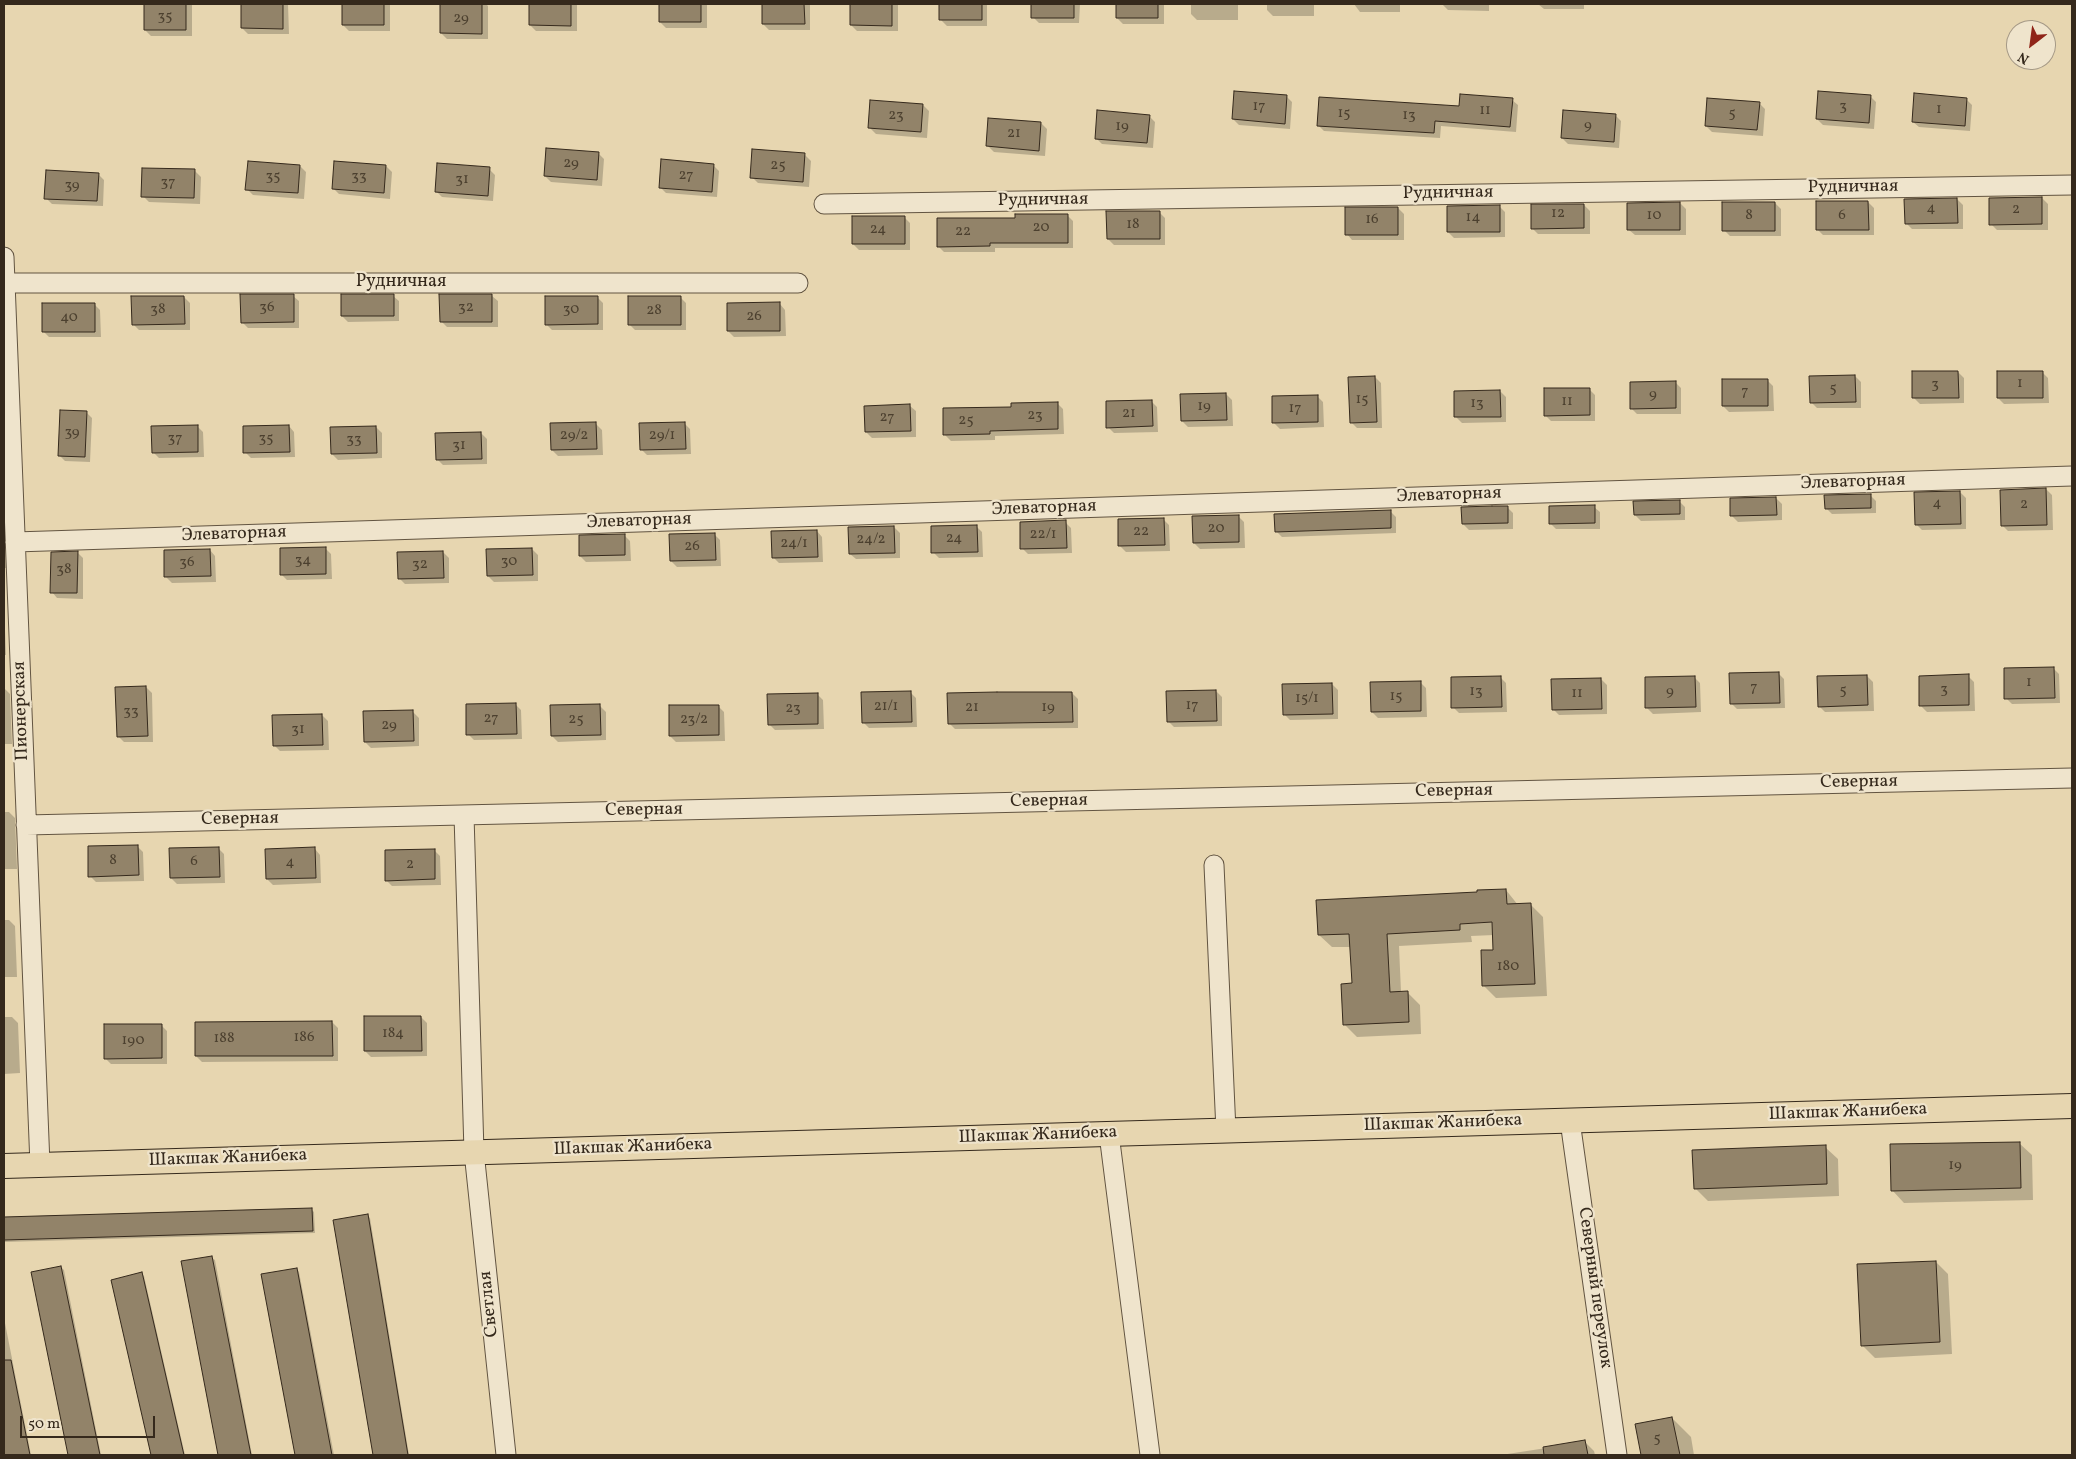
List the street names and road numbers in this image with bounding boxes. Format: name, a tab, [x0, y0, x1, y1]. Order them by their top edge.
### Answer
street label: Рудничная	[1807, 176, 1899, 200]
street label: Рудничная	[1402, 182, 1494, 206]
street label: Рудничная	[997, 189, 1089, 213]
street label: Рудничная	[356, 272, 446, 294]
street label: Элеваторная	[1800, 470, 1906, 496]
street label: Элеваторная	[1396, 483, 1502, 509]
street label: Элеваторная	[991, 496, 1097, 522]
street label: Элеваторная	[586, 509, 692, 535]
street label: Элеваторная	[181, 522, 287, 548]
street label: Пионерская	[9, 661, 35, 761]
street label: Северная	[1820, 772, 1898, 794]
street label: Северная	[1415, 781, 1493, 803]
street label: Северная	[1010, 791, 1088, 813]
street label: Северная	[605, 800, 683, 822]
street label: Северная	[201, 809, 279, 831]
street label: Шакшак Жанибека	[1768, 1099, 1928, 1127]
street label: Шакшак Жанибека	[1363, 1110, 1523, 1138]
street label: Шакшак Жанибека	[958, 1122, 1118, 1150]
street label: Шакшак Жанибека	[553, 1134, 713, 1162]
street label: Шакшак Жанибека	[148, 1145, 308, 1173]
street label: Северный переулок	[1572, 1206, 1616, 1370]
street label: Светлая	[476, 1270, 504, 1338]

